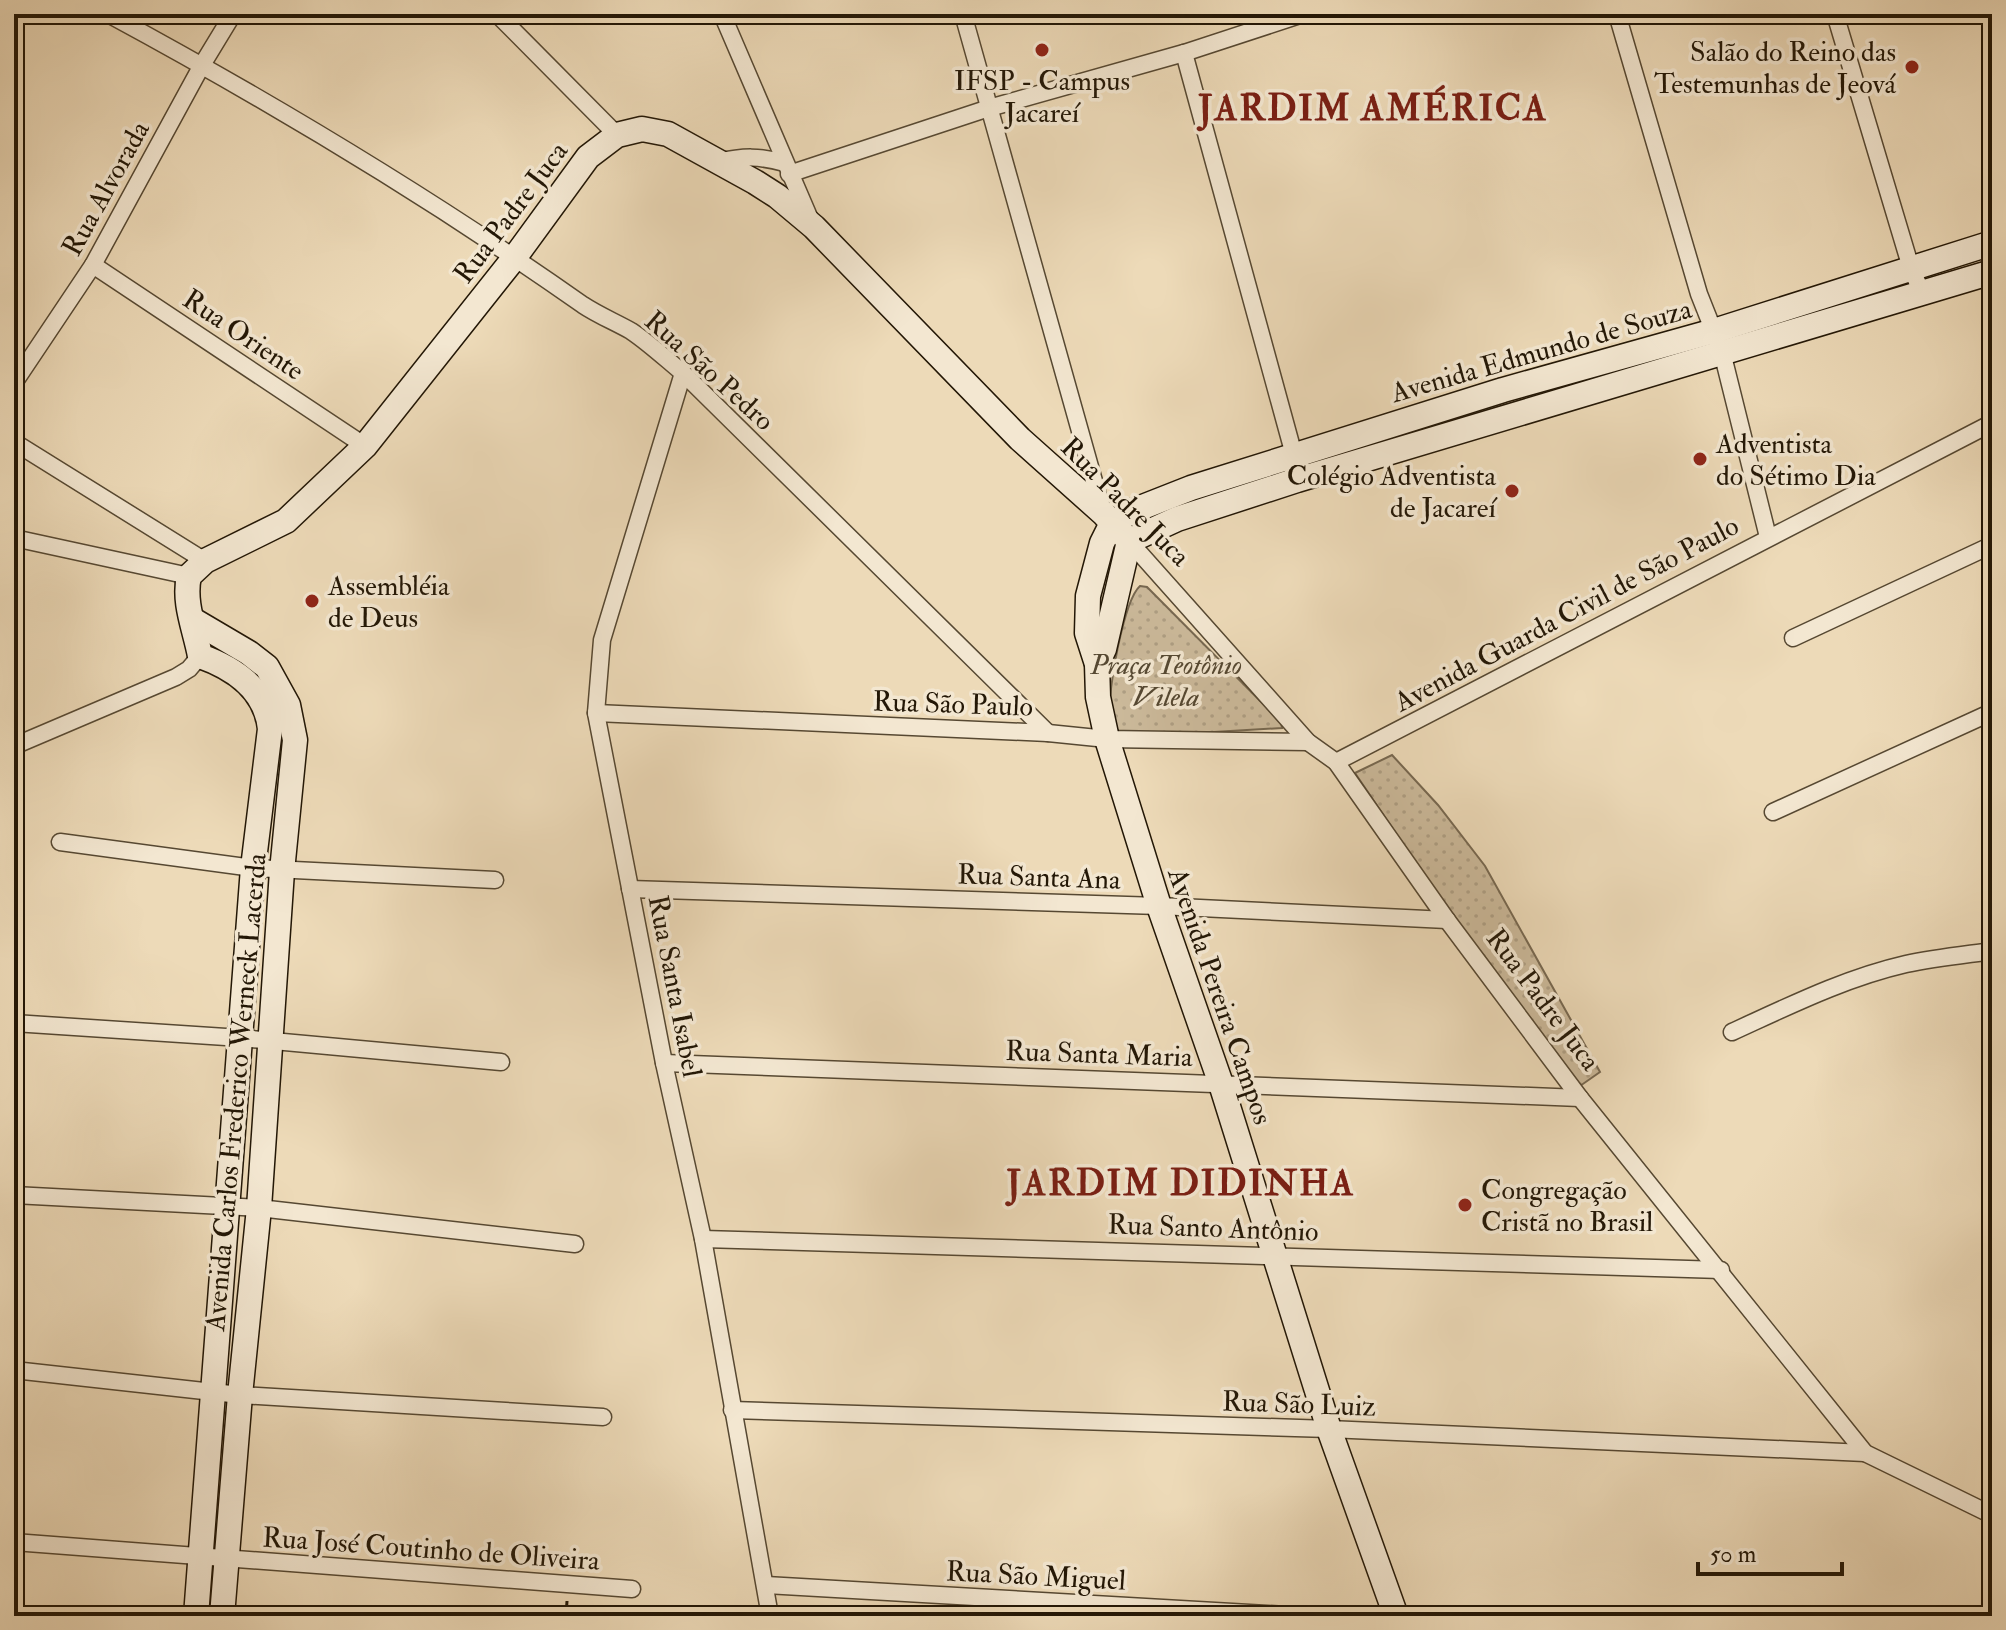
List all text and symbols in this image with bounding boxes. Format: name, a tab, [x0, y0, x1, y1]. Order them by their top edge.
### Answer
place label: Salão do Reino das Testemunhas de Jeová	[1654, 35, 1896, 102]
marker: IFSP - Campus Jacareí	[1033, 41, 1051, 59]
marker: Salão do Reino das Testemunhas de Jeová	[1903, 58, 1921, 76]
place label: IFSP - Campus Jacareí	[954, 64, 1130, 131]
district label: JARDIM AMÉRICA	[1196, 84, 1548, 132]
street label: Rua Alvorada	[55, 115, 158, 262]
street label: Rua Padre Juca	[446, 135, 576, 291]
street label: Rua Oriente	[176, 282, 311, 389]
street label: Avenida Edmundo de Souza	[1386, 292, 1696, 411]
street label: Rua São Pedro	[637, 304, 781, 439]
place label: Adventista do Sétimo Dia	[1715, 427, 1876, 494]
street label: Rua Padre Juca	[1053, 430, 1197, 574]
marker: Adventista do Sétimo Dia	[1691, 450, 1709, 468]
place label: Colégio Adventista de Jacareí	[1287, 459, 1499, 526]
marker: Colégio Adventista de Jacareí	[1503, 482, 1521, 500]
street label: Avenida Guarda Civil de São Paulo	[1388, 509, 1745, 721]
place label: Assembléia de Deus	[327, 569, 450, 636]
marker: Assembléia de Deus	[303, 592, 321, 610]
park label: Praça Teotônio Vilela	[1089, 648, 1242, 715]
street label: Rua São Paulo	[872, 684, 1034, 725]
street label: Avenida Carlos Frederico Werneck Lacerda	[198, 851, 275, 1334]
street label: Rua Santa Ana	[957, 857, 1122, 898]
street label: Avenida Pereira Campos	[1159, 863, 1280, 1129]
street label: Rua Santa Isabel	[640, 892, 709, 1080]
street label: Rua Padre Juca	[1478, 922, 1608, 1078]
street label: Rua Santa Maria	[1005, 1034, 1194, 1075]
district label: JARDIM DIDINHA	[1005, 1161, 1355, 1207]
place label: Congregação Cristã no Brasil	[1481, 1173, 1653, 1240]
marker: Congregação Cristã no Brasil	[1456, 1196, 1474, 1214]
street label: Rua Santo Antônio	[1107, 1207, 1319, 1250]
street label: Rua São Luiz	[1221, 1384, 1377, 1425]
street label: Rua José Coutinho de Oliveira	[261, 1520, 601, 1579]
scale bar	[1698, 1526, 1842, 1576]
text: 50 m	[1710, 1539, 1757, 1570]
street label: Rua São Miguel	[945, 1554, 1127, 1599]

